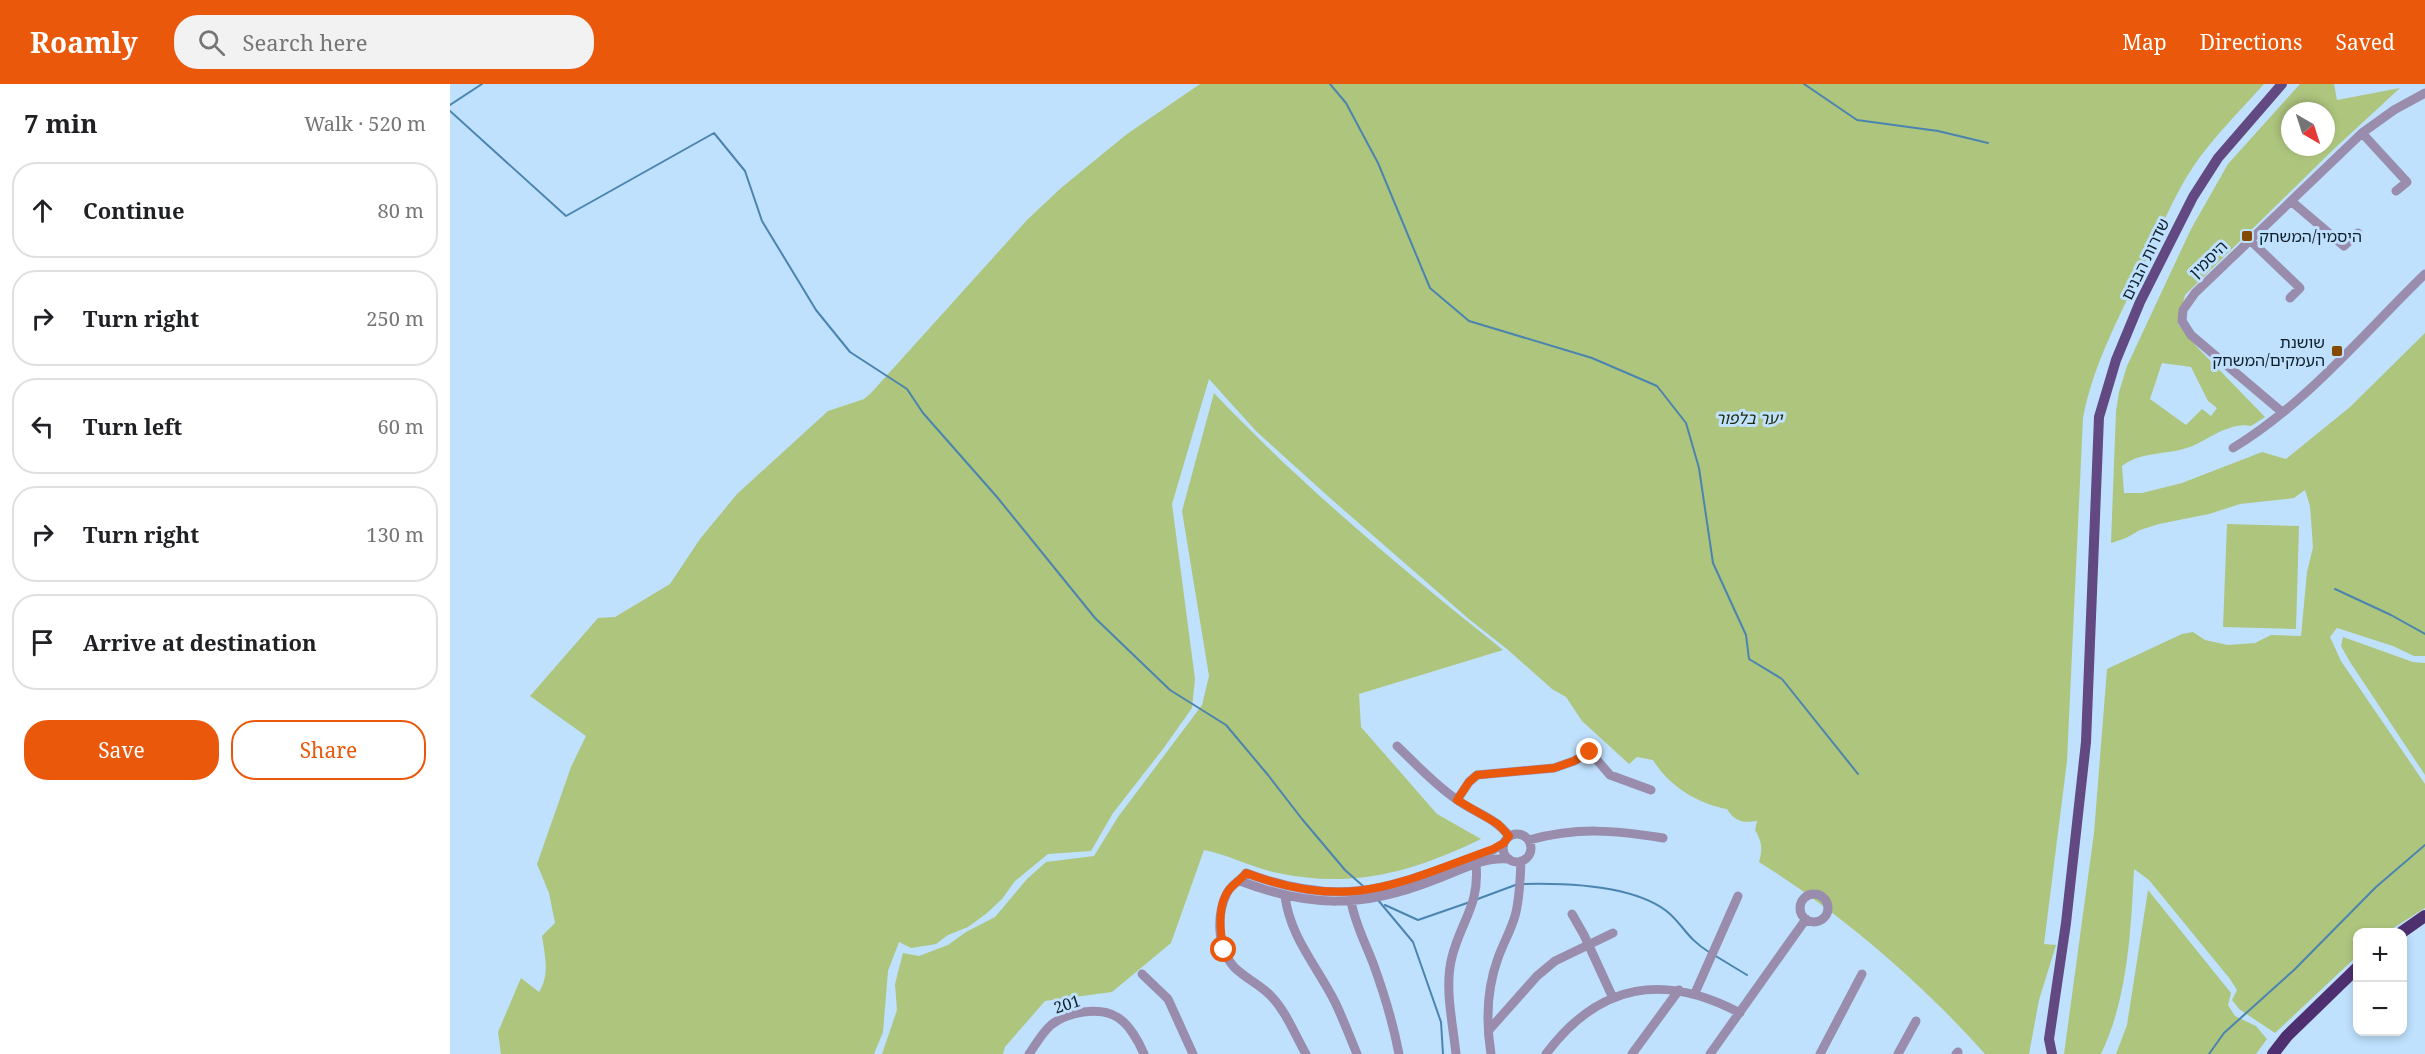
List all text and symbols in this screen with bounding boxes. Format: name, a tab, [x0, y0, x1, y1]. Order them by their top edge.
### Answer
search box	[174, 15, 594, 69]
text: Roamly	[30, 23, 138, 61]
icon: search	[195, 26, 228, 59]
text: Search here	[243, 27, 367, 57]
text: Map	[2122, 28, 2167, 56]
text: Directions	[2200, 28, 2302, 56]
text: Saved	[2335, 28, 2395, 56]
north arrow	[2281, 102, 2335, 156]
text: 7 min	[24, 105, 98, 141]
text: Walk · 520 m	[304, 110, 426, 137]
icon: ahead	[26, 194, 59, 227]
text: Continue	[83, 195, 185, 225]
text: 80 m	[378, 197, 424, 224]
street label: שדרות הבנים	[2116, 214, 2174, 304]
place label: היסמין/המשחק	[2259, 225, 2362, 247]
marker: היסמין/המשחק	[2240, 229, 2254, 243]
street label: היסמין	[2184, 235, 2232, 283]
icon: right	[26, 302, 59, 335]
text: Turn right	[83, 303, 199, 333]
text: 250 m	[366, 305, 424, 332]
place label: שושנת העמקים/המשחק	[2212, 331, 2325, 371]
marker: שושנת העמקים/המשחק	[2330, 344, 2344, 358]
park label: יער בלפור	[1716, 407, 1784, 429]
icon: left	[26, 410, 59, 443]
text: Turn left	[83, 411, 182, 441]
text: 60 m	[378, 413, 424, 440]
icon: right	[26, 518, 59, 551]
text: Turn right	[83, 519, 199, 549]
text: 130 m	[366, 521, 424, 548]
icon: arrive	[26, 626, 59, 659]
text: Arrive at destination	[83, 627, 317, 657]
button: Save	[24, 720, 219, 780]
button: Share	[231, 720, 426, 780]
route end	[1576, 738, 1602, 764]
map controls	[2353, 928, 2407, 1036]
button: +	[2353, 928, 2407, 982]
route start	[1210, 936, 1236, 962]
button: −	[2353, 982, 2407, 1036]
street label: 201	[1051, 989, 1083, 1019]

